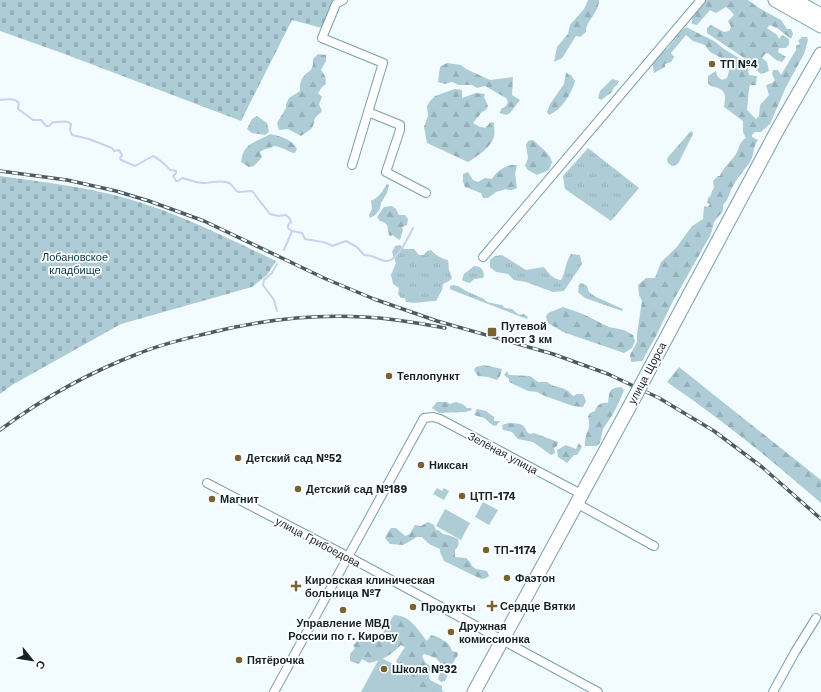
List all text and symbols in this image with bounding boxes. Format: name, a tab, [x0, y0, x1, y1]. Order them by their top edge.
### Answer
place label: ТП №4	[720, 58, 758, 71]
marker: ТП №4	[707, 59, 717, 69]
park label: Лобановское кладбище	[42, 251, 108, 277]
place label: Путевой пост 3 км	[501, 320, 552, 346]
marker: Путевой пост 3 км	[486, 326, 498, 338]
street label: улица Щорса	[626, 339, 670, 406]
place label: Теплопункт	[397, 370, 460, 383]
marker: Теплопункт	[384, 371, 394, 381]
street label: Зелёная улица	[466, 430, 541, 478]
place label: Детский сад №52	[246, 452, 342, 465]
marker: Детский сад №52	[233, 453, 243, 463]
place label: Никсан	[429, 459, 468, 472]
marker: Никсан	[416, 460, 426, 470]
place label: Детский сад №189	[306, 483, 407, 496]
marker: Детский сад №189	[293, 484, 303, 494]
place label: ЦТП-174	[470, 490, 516, 503]
marker: ЦТП-174	[457, 491, 467, 501]
place label: Магнит	[220, 493, 259, 506]
marker: Магнит	[207, 494, 217, 504]
street label: улица Грибоедова	[273, 515, 363, 571]
place label: ТП-1174	[494, 544, 536, 557]
marker: ТП-1174	[481, 545, 491, 555]
place label: Фаэтон	[515, 572, 555, 585]
marker: Фаэтон	[502, 573, 512, 583]
place label: Кировская клиническая больница №7	[305, 574, 435, 600]
marker: Кировская клиническая больница №7	[290, 580, 302, 592]
place label: Сердце Вятки	[500, 600, 576, 613]
place label: Продукты	[421, 601, 476, 614]
marker: Сердце Вятки	[487, 601, 497, 611]
marker: Продукты	[408, 602, 418, 612]
marker: Управление МВД России по г. Кирову	[338, 605, 348, 615]
place label: Управление МВД России по г. Кирову	[288, 617, 399, 643]
place label: Дружная комиссионка	[459, 620, 531, 646]
marker: Дружная комиссионка	[446, 627, 456, 637]
north arrow	[12, 640, 52, 680]
place label: Пятёрочка	[247, 654, 305, 667]
marker: Пятёрочка	[234, 655, 244, 665]
text: С	[33, 658, 48, 671]
place label: Школа №32	[392, 663, 457, 676]
marker: Школа №32	[379, 664, 389, 674]

